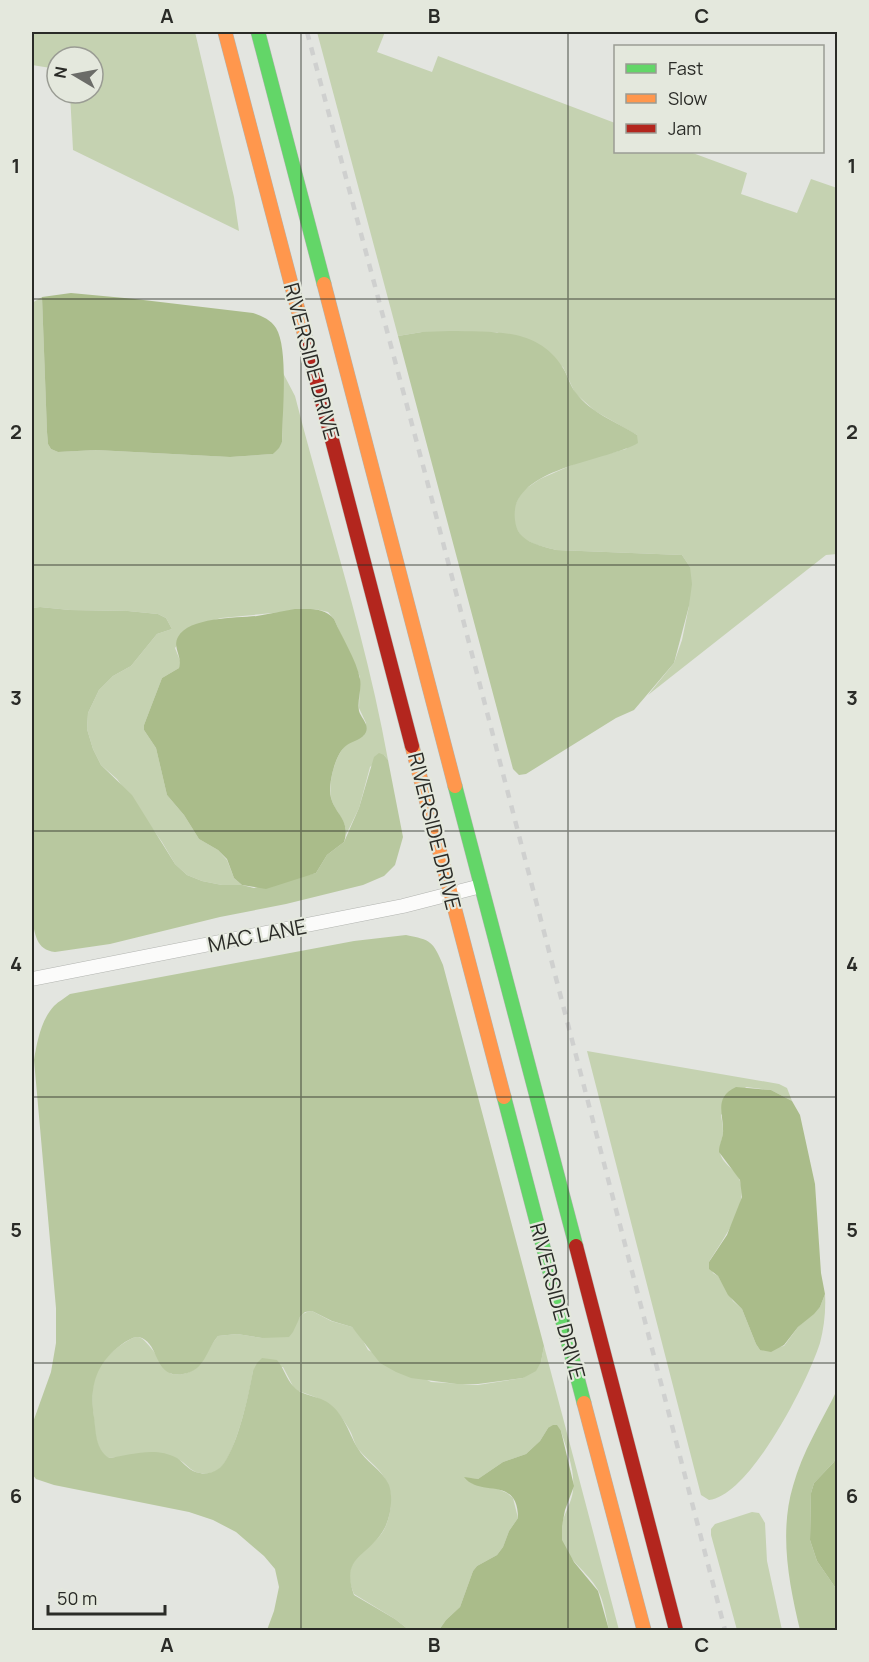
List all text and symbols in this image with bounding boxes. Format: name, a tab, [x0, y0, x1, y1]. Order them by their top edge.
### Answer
text: A	[160, 2, 174, 29]
text: B	[428, 2, 441, 29]
text: C	[695, 2, 709, 29]
north arrow	[45, 45, 105, 105]
legend	[614, 45, 824, 153]
text: Fast	[668, 56, 703, 80]
text: N	[48, 65, 72, 80]
text: Slow	[668, 86, 708, 110]
text: Jam	[668, 116, 702, 140]
text: 1	[12, 152, 20, 179]
text: 1	[848, 152, 856, 179]
street label: RIVERSIDE DRIVE	[278, 280, 346, 442]
text: 2	[10, 418, 22, 445]
text: 2	[846, 418, 858, 445]
text: 3	[10, 684, 22, 711]
text: 3	[846, 684, 858, 711]
street label: RIVERSIDE DRIVE	[402, 749, 468, 913]
street label: MAC LANE	[205, 912, 309, 958]
text: 4	[10, 950, 22, 977]
text: 4	[846, 950, 858, 977]
text: 5	[10, 1216, 22, 1243]
text: 5	[846, 1216, 858, 1243]
street label: RIVERSIDE DRIVE	[524, 1220, 592, 1382]
text: 6	[10, 1482, 22, 1509]
text: 6	[846, 1482, 858, 1509]
scale bar	[48, 1578, 165, 1616]
text: 50 m	[57, 1586, 97, 1610]
text: A	[160, 1631, 174, 1658]
text: B	[428, 1631, 441, 1658]
text: C	[695, 1631, 709, 1658]

